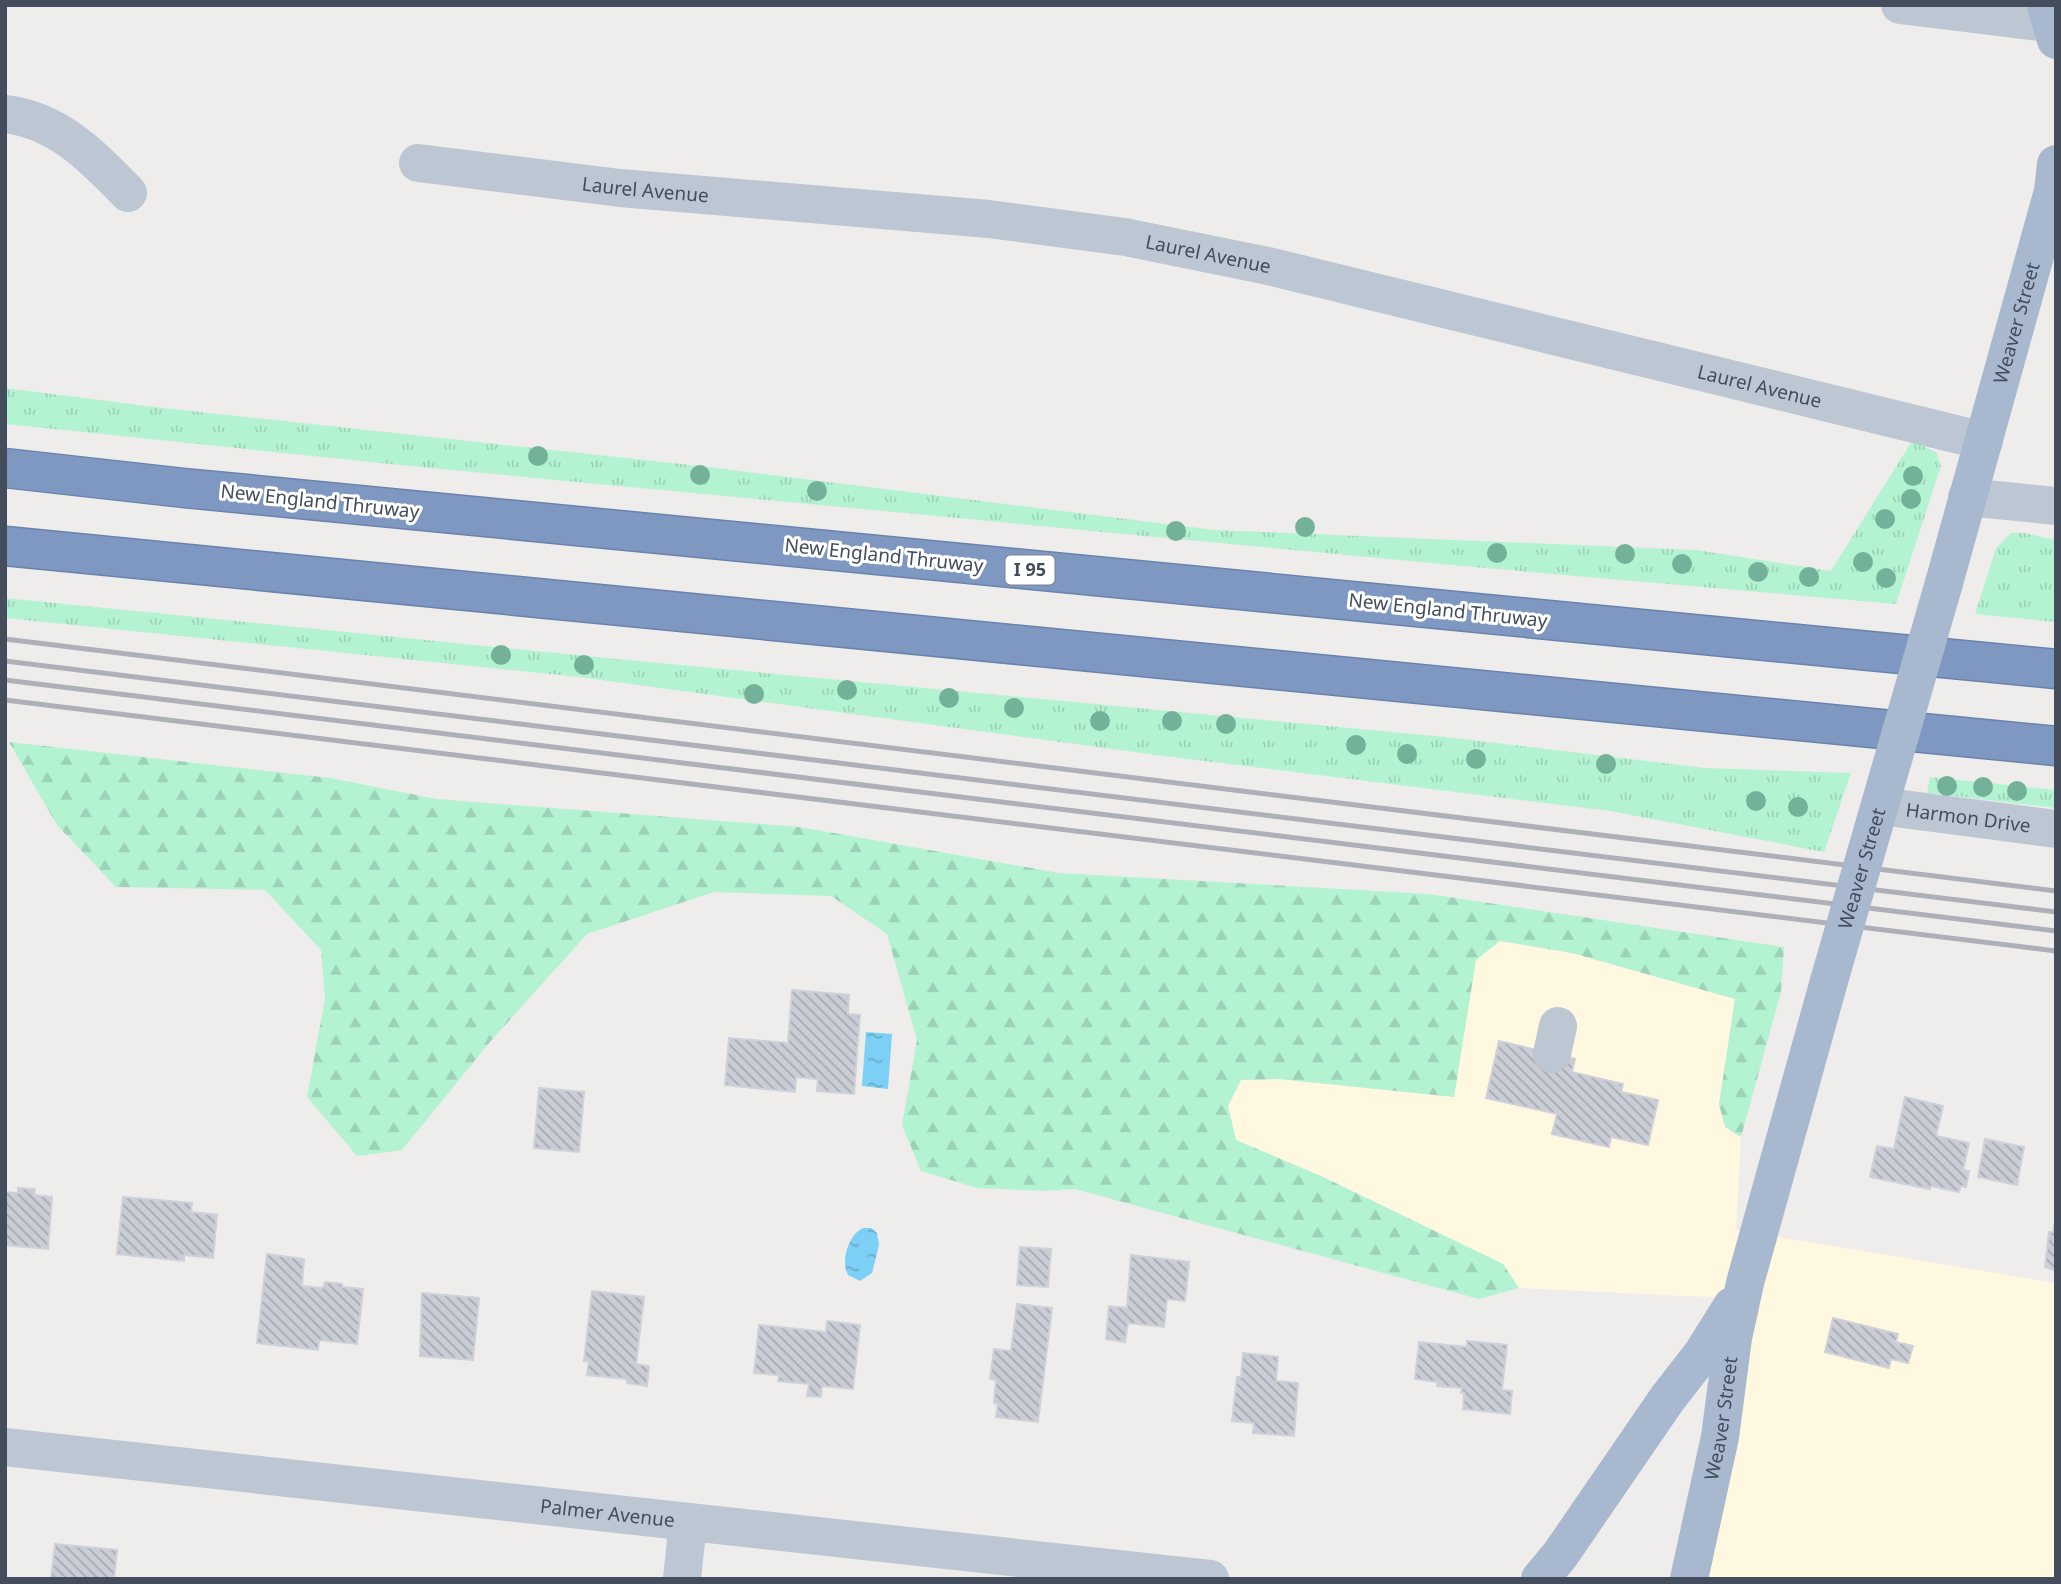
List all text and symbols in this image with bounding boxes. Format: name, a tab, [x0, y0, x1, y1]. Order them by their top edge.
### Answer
street label: Laurel Avenue	[581, 170, 710, 208]
street label: Laurel Avenue	[1143, 229, 1273, 279]
street label: Weaver Street	[1987, 259, 2046, 387]
street label: Laurel Avenue	[1695, 358, 1824, 414]
street label: New England Thruway	[219, 478, 421, 524]
street label: New England Thruway	[783, 532, 985, 578]
road number: I 95	[1006, 556, 1054, 584]
street label: New England Thruway	[1347, 587, 1549, 633]
street label: Harmon Drive	[1904, 797, 2032, 839]
street label: Weaver Street	[1832, 805, 1891, 932]
street label: Weaver Street	[1698, 1355, 1743, 1483]
street label: Palmer Avenue	[539, 1493, 676, 1533]

